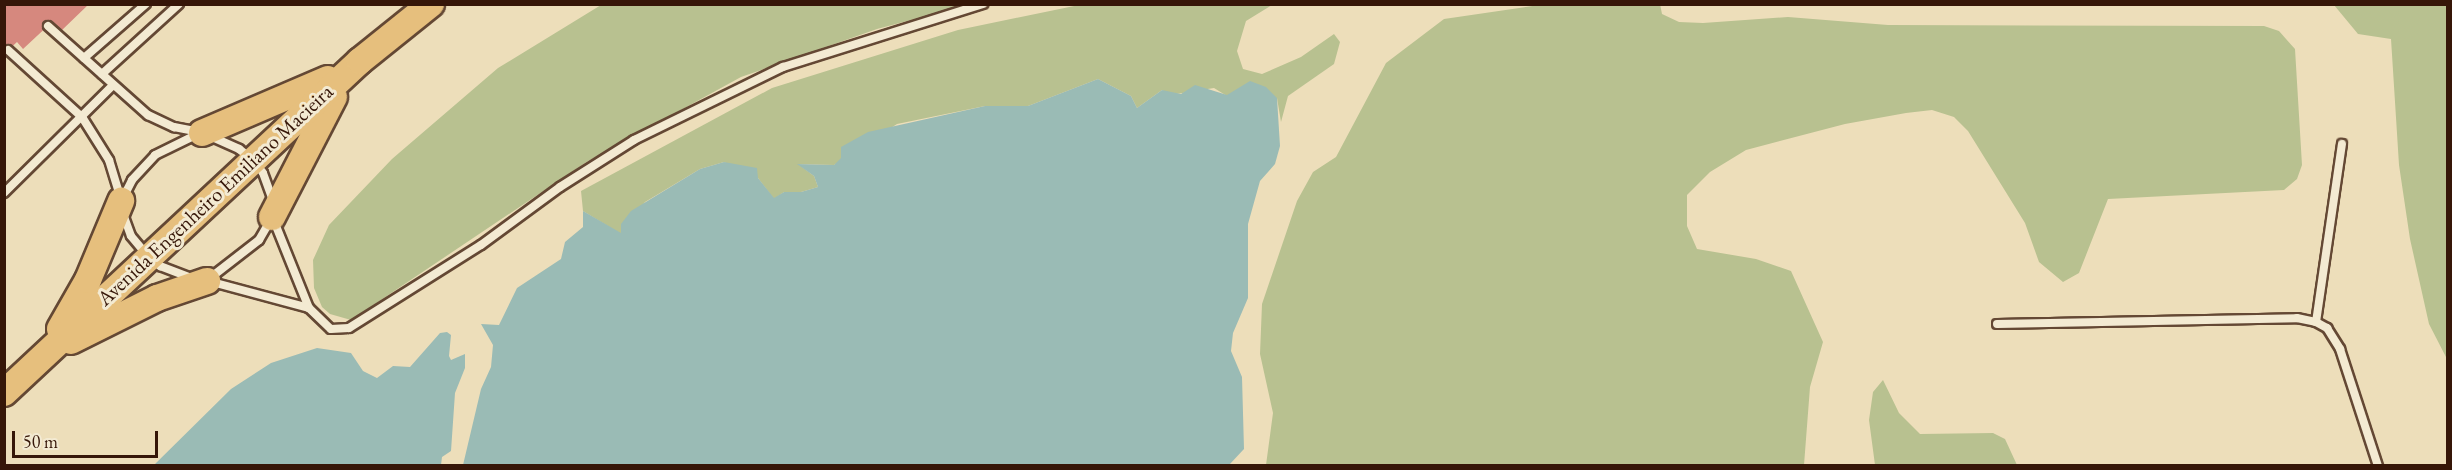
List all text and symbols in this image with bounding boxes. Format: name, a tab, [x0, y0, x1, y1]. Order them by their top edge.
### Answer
street label: Avenida Engenheiro Emiliano Macieira	[92, 79, 338, 311]
scale bar	[15, 419, 160, 457]
text: 50 m	[23, 430, 58, 453]

